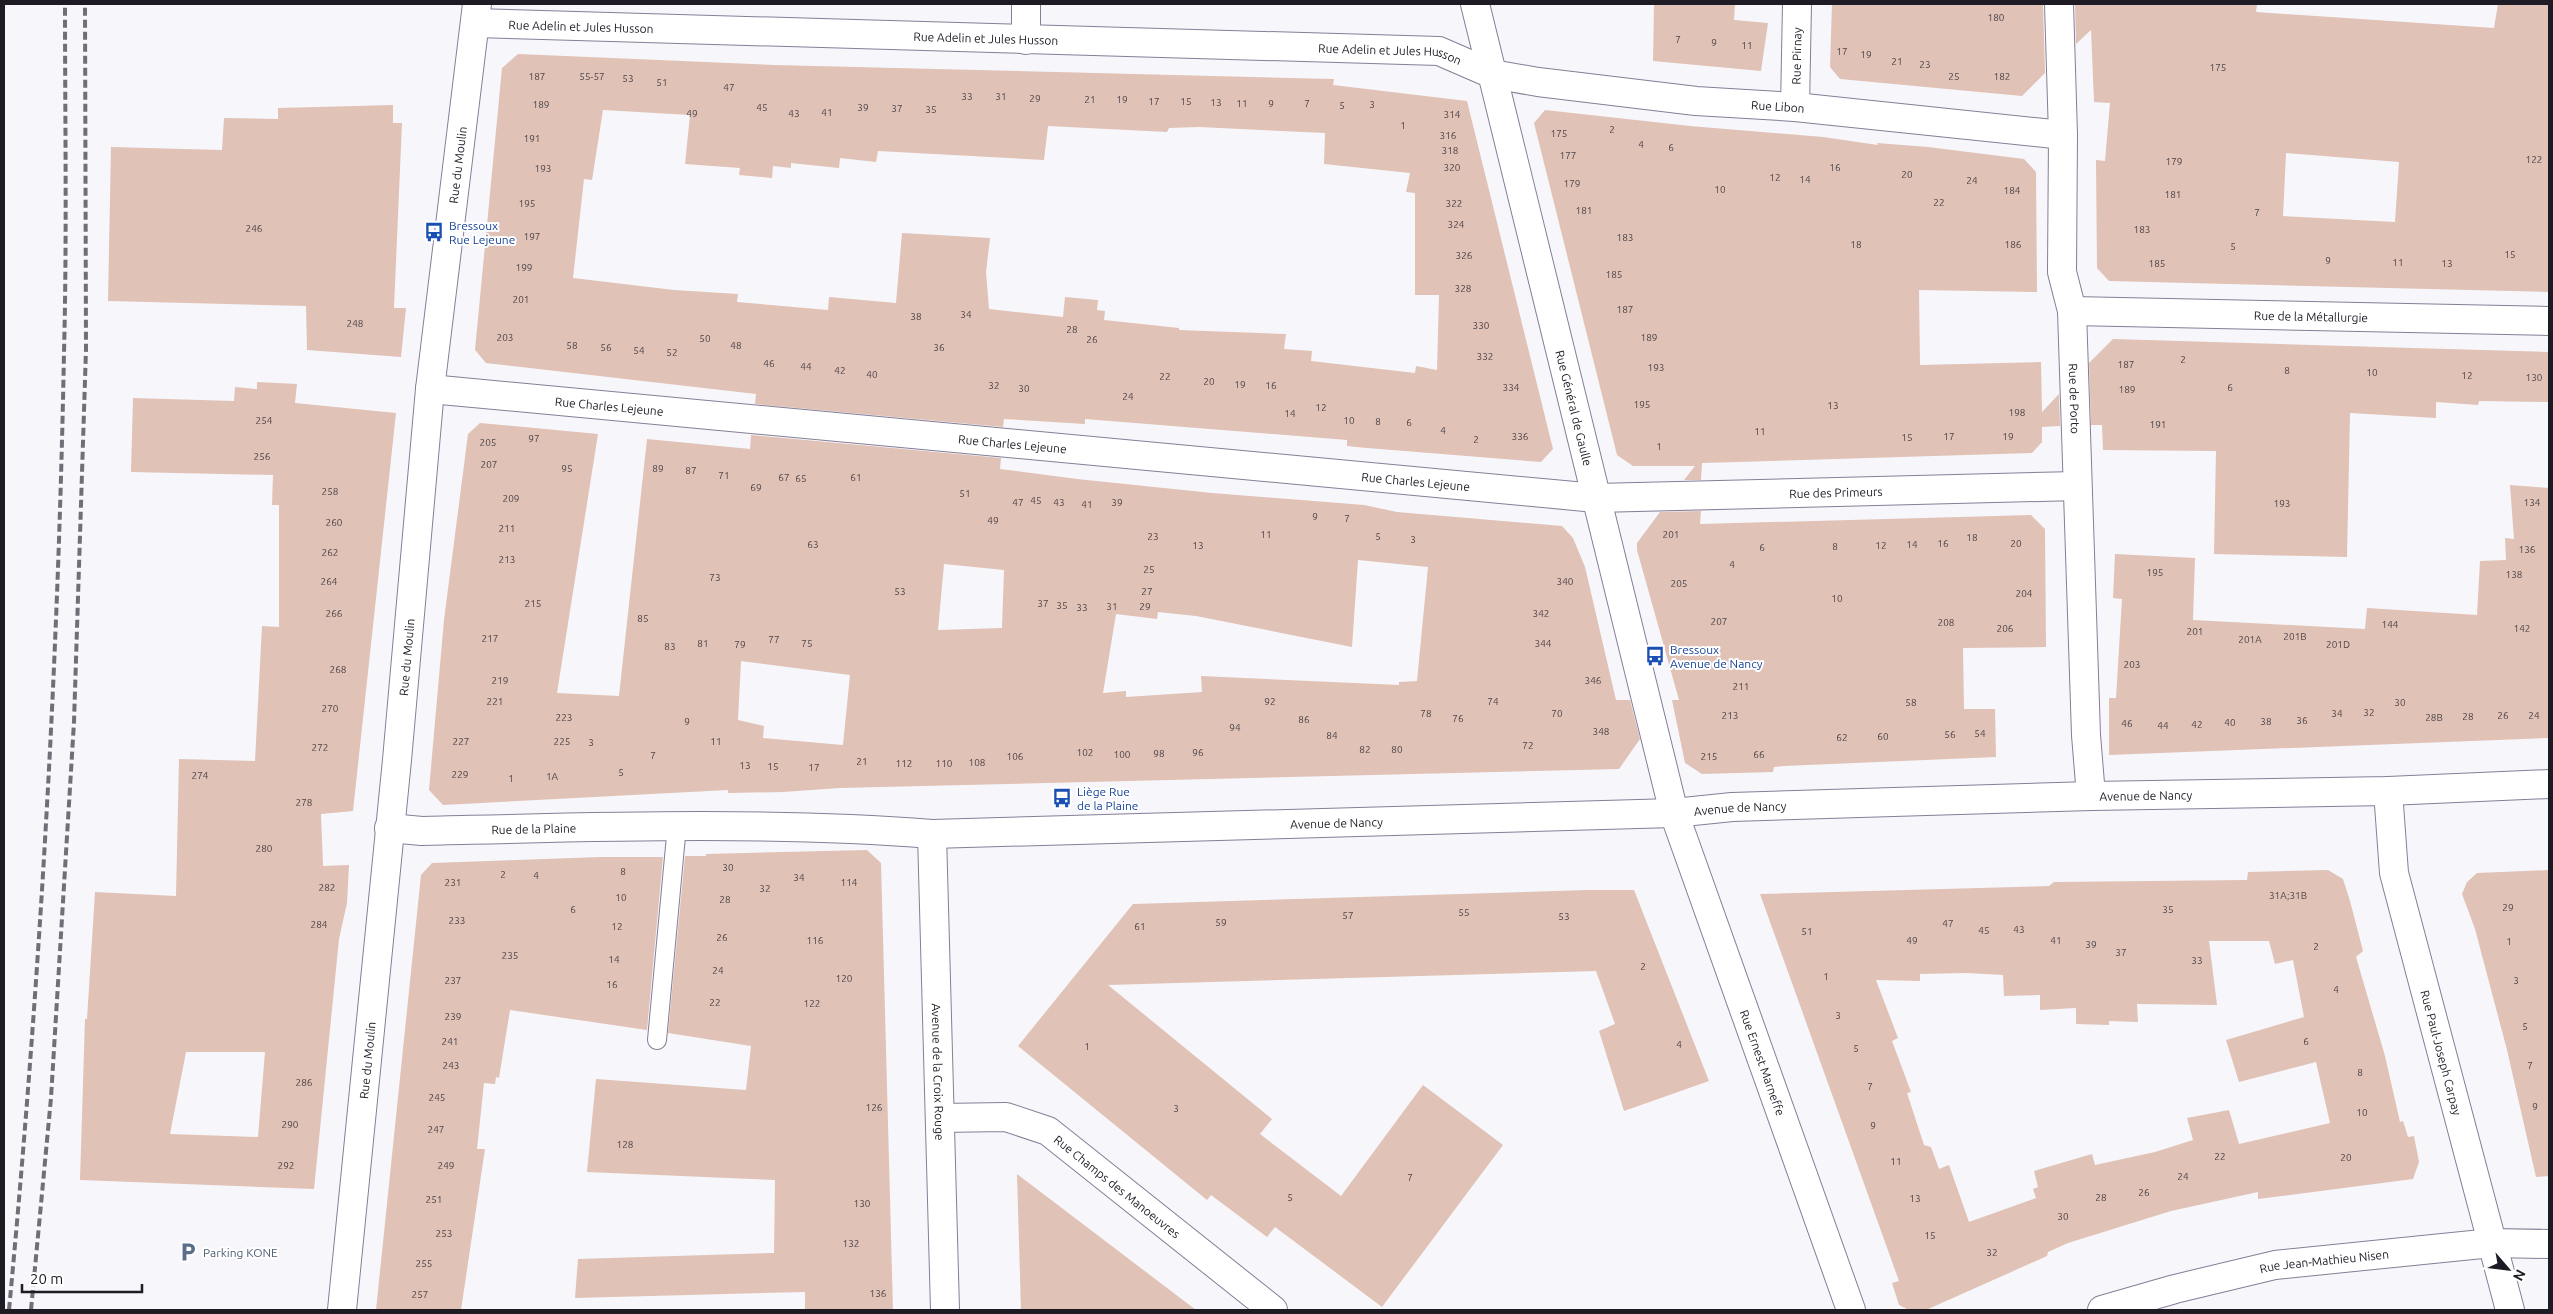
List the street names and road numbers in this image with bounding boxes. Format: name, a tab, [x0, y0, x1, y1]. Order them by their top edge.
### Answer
street label: Rue Adelin et Jules Husson	[508, 17, 654, 35]
street label: Rue Pirnay	[1789, 27, 1803, 85]
street label: Rue Adelin et Jules Husson	[913, 29, 1058, 46]
street label: Rue Adelin et Jules Husson	[1318, 41, 1464, 67]
street label: Rue Libon	[1751, 98, 1805, 114]
street label: Rue du Moulin	[446, 126, 469, 204]
street label: Rue de la Métallurgie	[2254, 308, 2368, 324]
street label: Rue Général de Gaulle	[1554, 349, 1595, 467]
street label: Rue de Porto	[2067, 363, 2083, 434]
street label: Rue Charles Lejeune	[554, 394, 664, 417]
street label: Rue Charles Lejeune	[958, 432, 1067, 455]
street label: Rue Charles Lejeune	[1361, 470, 1471, 493]
street label: Rue des Primeurs	[1789, 484, 1883, 500]
street label: Rue du Moulin	[396, 618, 416, 696]
street label: Avenue de Nancy	[2099, 788, 2193, 802]
street label: Avenue de Nancy	[1693, 799, 1787, 817]
street label: Avenue de Nancy	[1290, 815, 1383, 830]
street label: Rue de la Plaine	[491, 821, 577, 836]
street label: Rue Paul-Joseph Carpay	[2419, 989, 2465, 1117]
street label: Avenue de la Croix Rouge	[930, 1003, 947, 1141]
street label: Rue Ernest Marneffe	[1738, 1008, 1788, 1117]
street label: Rue du Moulin	[357, 1021, 377, 1100]
street label: Rue Champs des Manoeuvres	[1052, 1132, 1183, 1240]
street label: Rue Jean-Mathieu Nisen	[2258, 1247, 2389, 1275]

